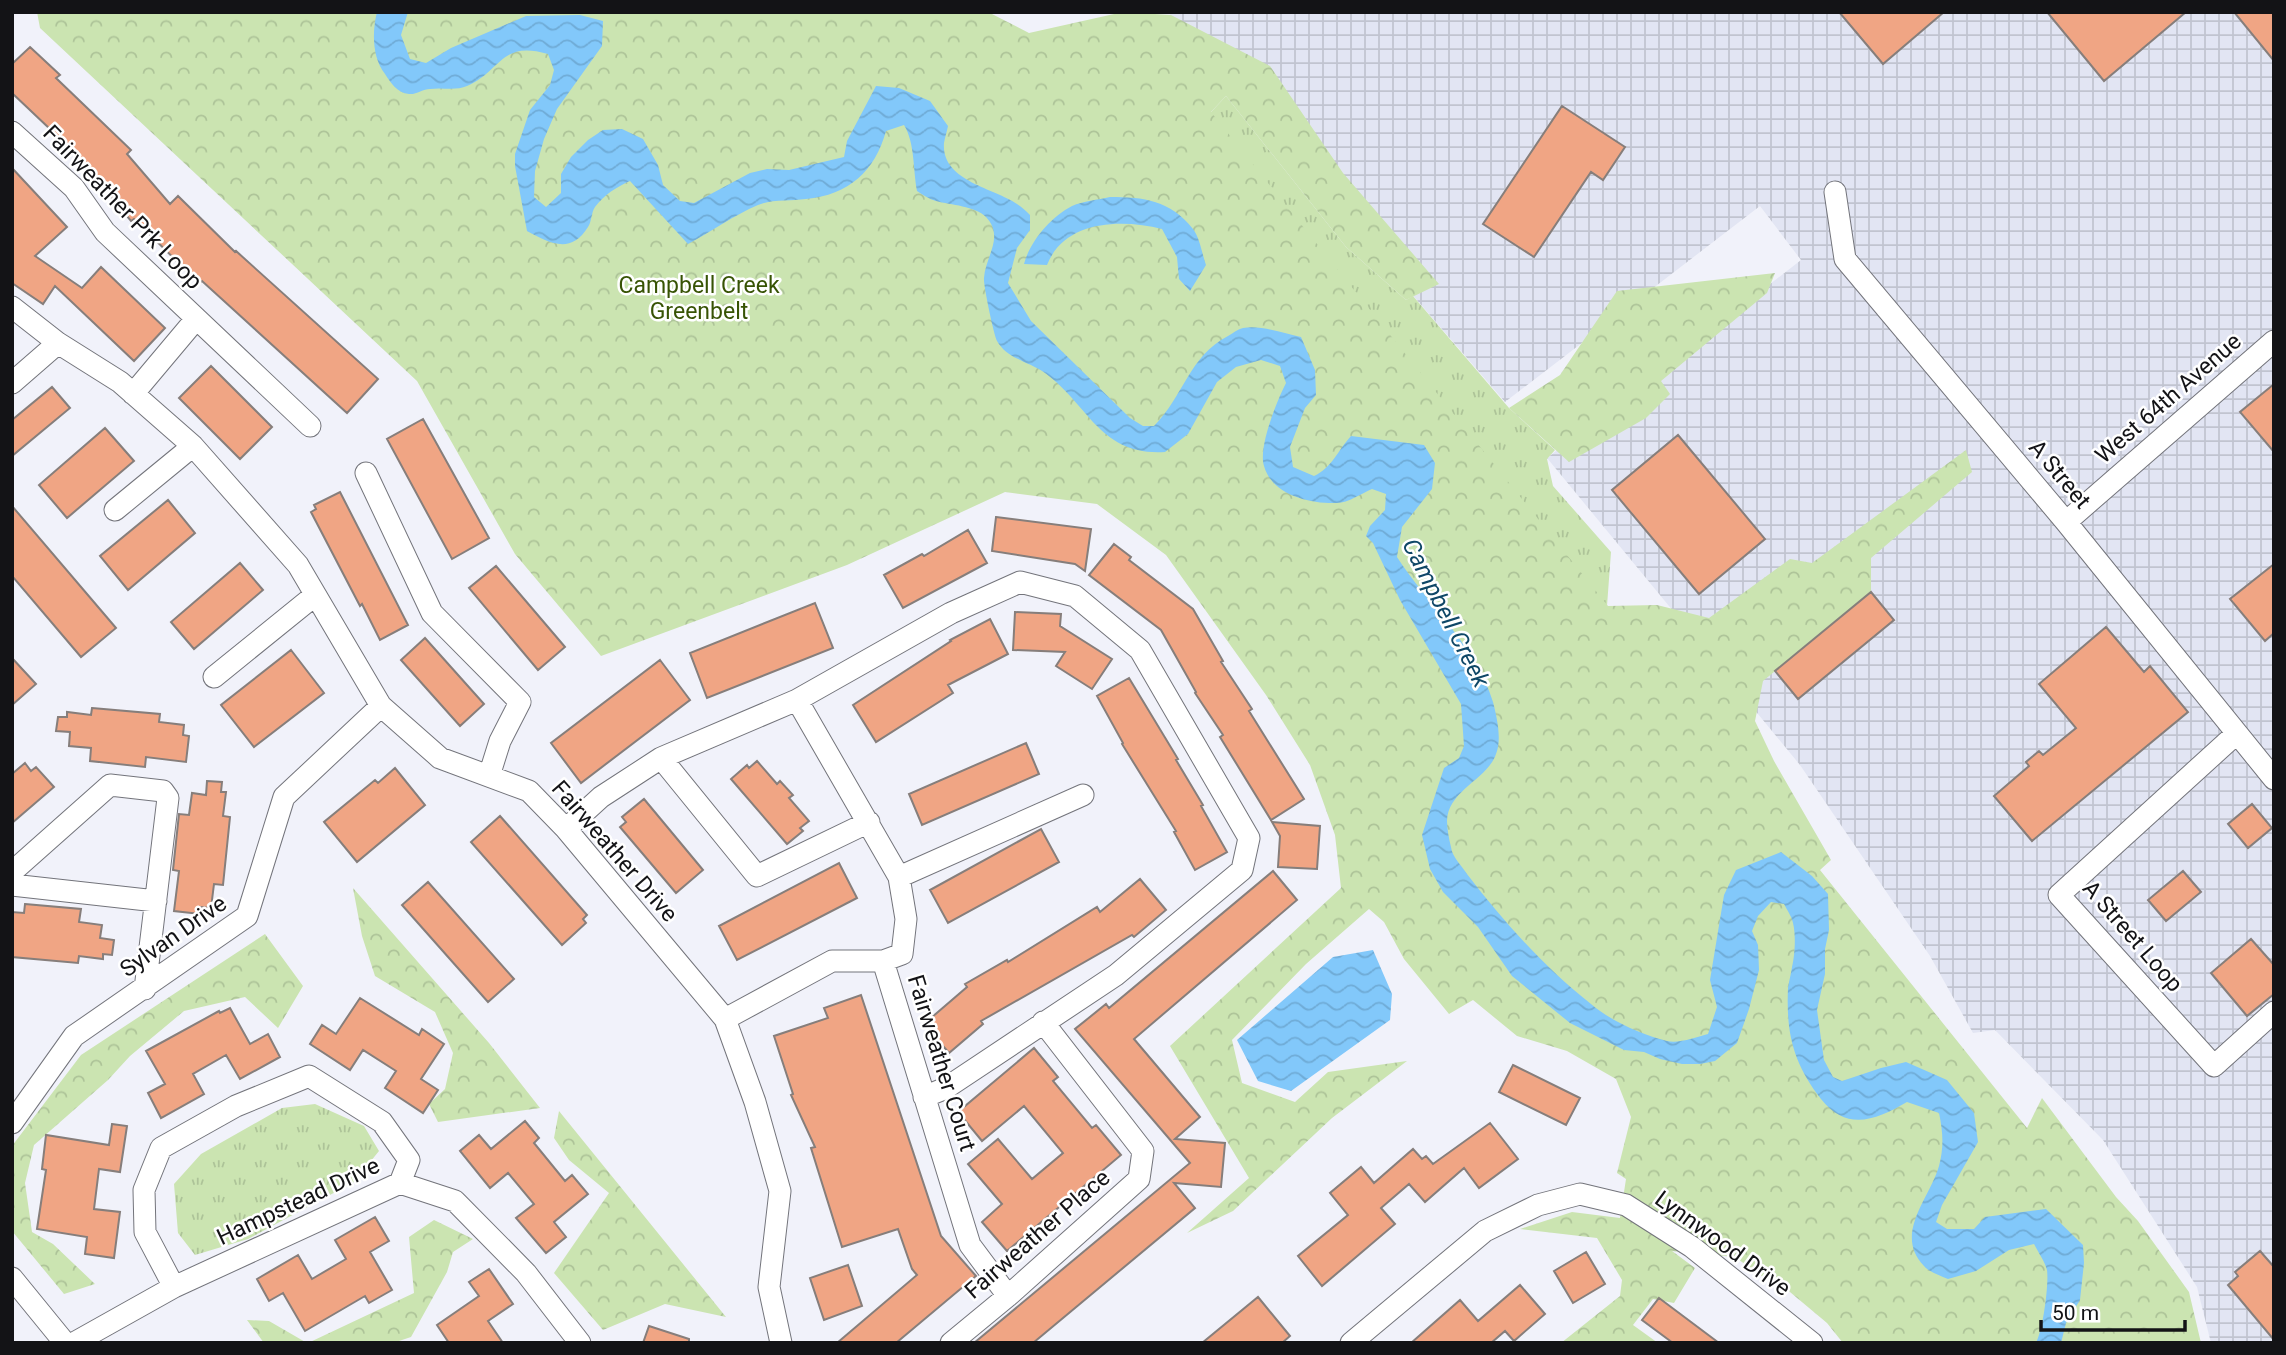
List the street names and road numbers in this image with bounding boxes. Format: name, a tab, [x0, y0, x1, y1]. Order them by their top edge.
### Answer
street label: Fairweather Prk Loop	[37, 120, 208, 295]
street label: West 64th Avenue	[2090, 328, 2247, 469]
street label: A Street	[2023, 434, 2096, 514]
street label: Fairweather Drive	[546, 775, 683, 927]
street label: A Street Loop	[2077, 875, 2188, 998]
street label: Sylvan Drive	[115, 890, 232, 983]
street label: Fairweather Court	[902, 972, 981, 1155]
street label: Hampstead Drive	[213, 1152, 384, 1251]
street label: Fairweather Place	[959, 1164, 1115, 1305]
street label: Lynnwood Drive	[1650, 1185, 1796, 1302]

